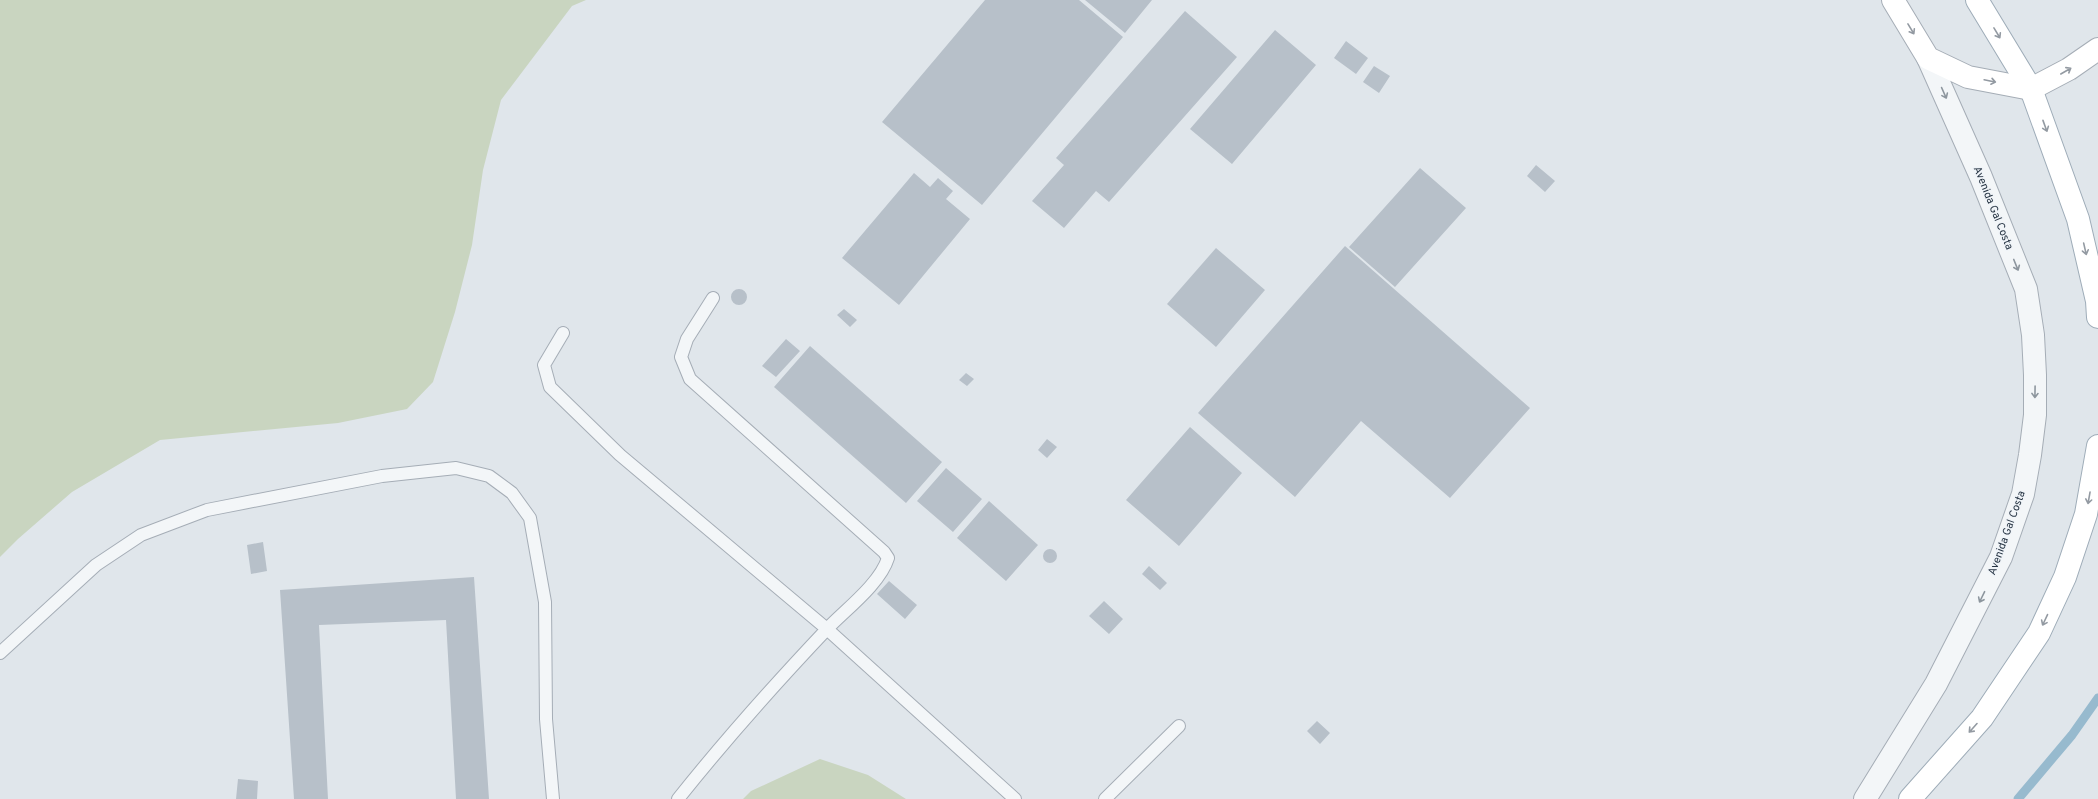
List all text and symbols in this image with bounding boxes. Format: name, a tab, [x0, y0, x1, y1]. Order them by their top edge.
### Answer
one-way arrow	[1907, 23, 1915, 35]
one-way arrow	[1994, 27, 2002, 39]
one-way arrow	[2060, 66, 2072, 74]
one-way arrow	[1983, 78, 1996, 86]
one-way arrow	[1941, 87, 1948, 99]
one-way arrow	[2041, 119, 2049, 131]
street label: Avenida Gal Costa	[1970, 164, 2016, 252]
one-way arrow	[2081, 242, 2089, 255]
one-way arrow	[2013, 258, 2020, 270]
one-way arrow	[2031, 385, 2039, 398]
street label: Avenida Gal Costa	[1985, 489, 2029, 577]
one-way arrow	[2084, 491, 2092, 504]
one-way arrow	[1978, 591, 1985, 603]
one-way arrow	[2041, 614, 2048, 626]
one-way arrow	[1968, 723, 1978, 733]

